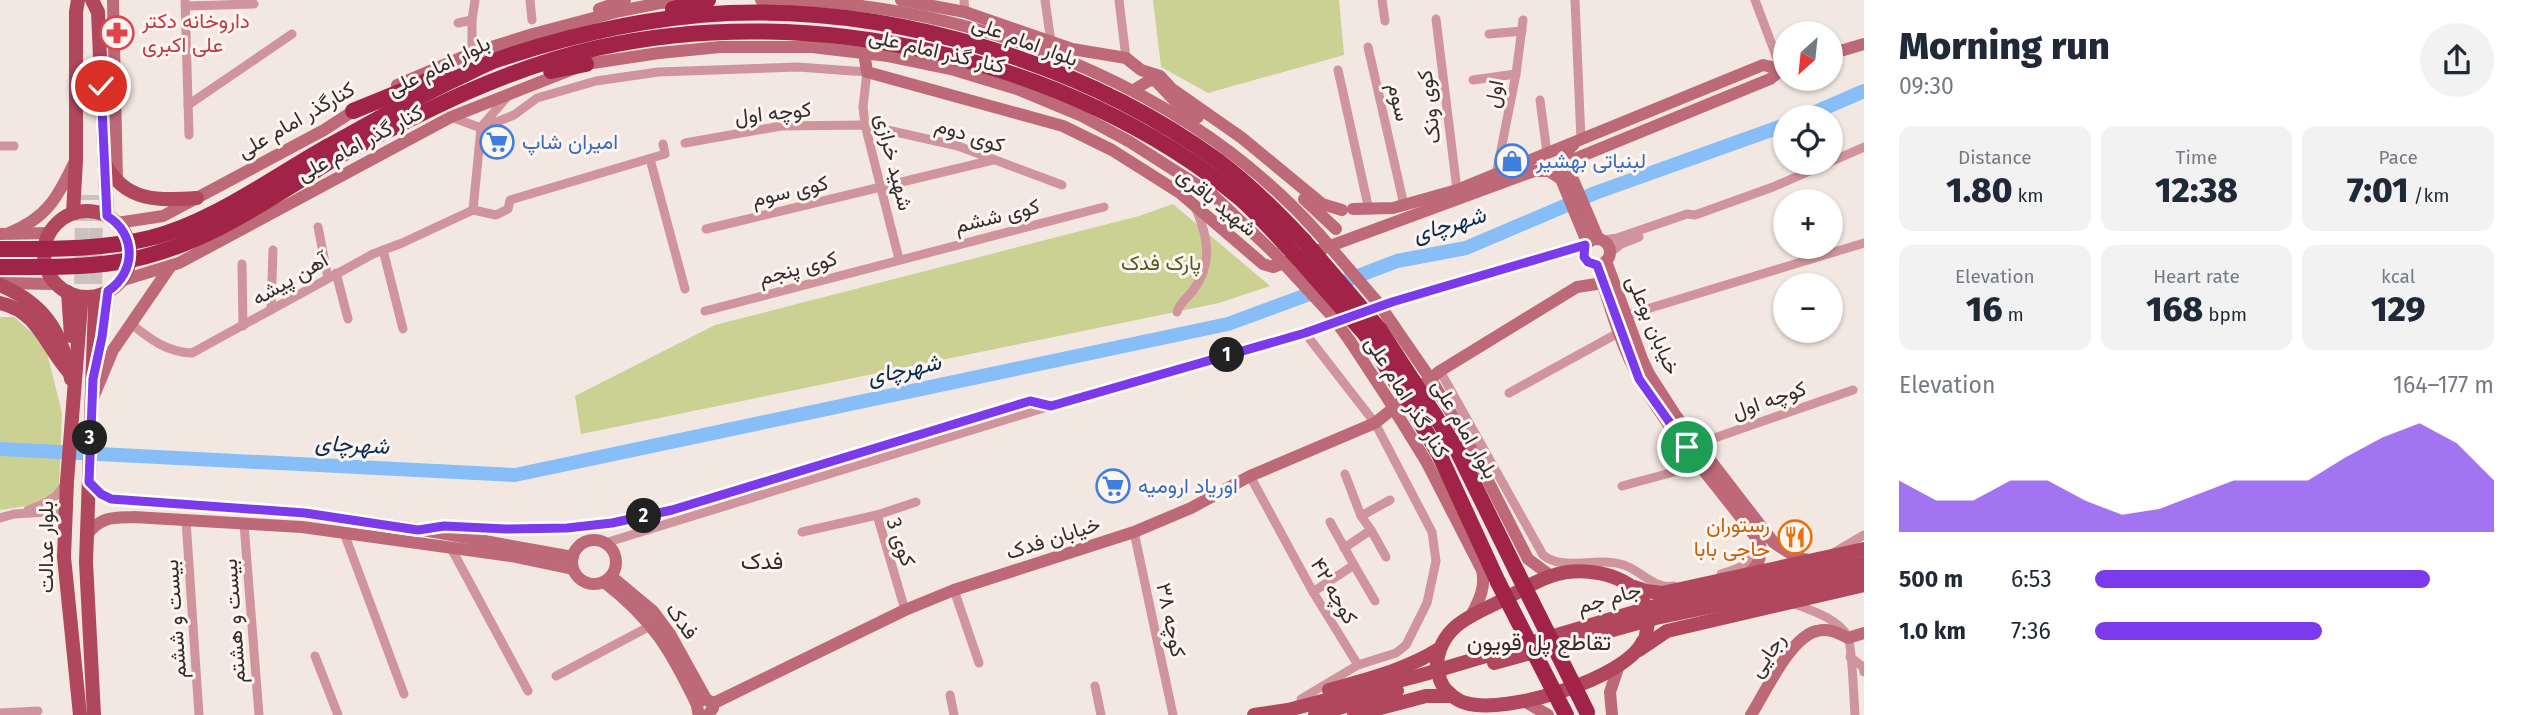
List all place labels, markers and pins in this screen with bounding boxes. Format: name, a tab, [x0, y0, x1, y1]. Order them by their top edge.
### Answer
place label: داروخانه دکتر علی اکبری	[141, 8, 250, 58]
pharmacy icon: داروخانه دکتر علی اکبری	[98, 14, 136, 52]
pin	[71, 56, 131, 116]
supermarket icon: امیران شاپ	[478, 123, 516, 161]
place label: امیران شاپ	[522, 129, 618, 156]
shop icon: لبنیاتی بهشیر	[1493, 142, 1531, 180]
place label: لبنیاتی بهشیر	[1535, 148, 1646, 174]
pin: 1	[1210, 338, 1244, 372]
pin	[1657, 417, 1717, 477]
pin: 3	[72, 420, 108, 456]
supermarket icon: اوریاد ارومیه	[1094, 467, 1132, 505]
place label: اوریاد ارومیه	[1138, 473, 1238, 499]
pin: 2	[626, 498, 662, 534]
place label: رستوران حاجی بابا	[1694, 512, 1770, 562]
restaurant icon: رستوران حاجی بابا	[1776, 518, 1814, 556]

